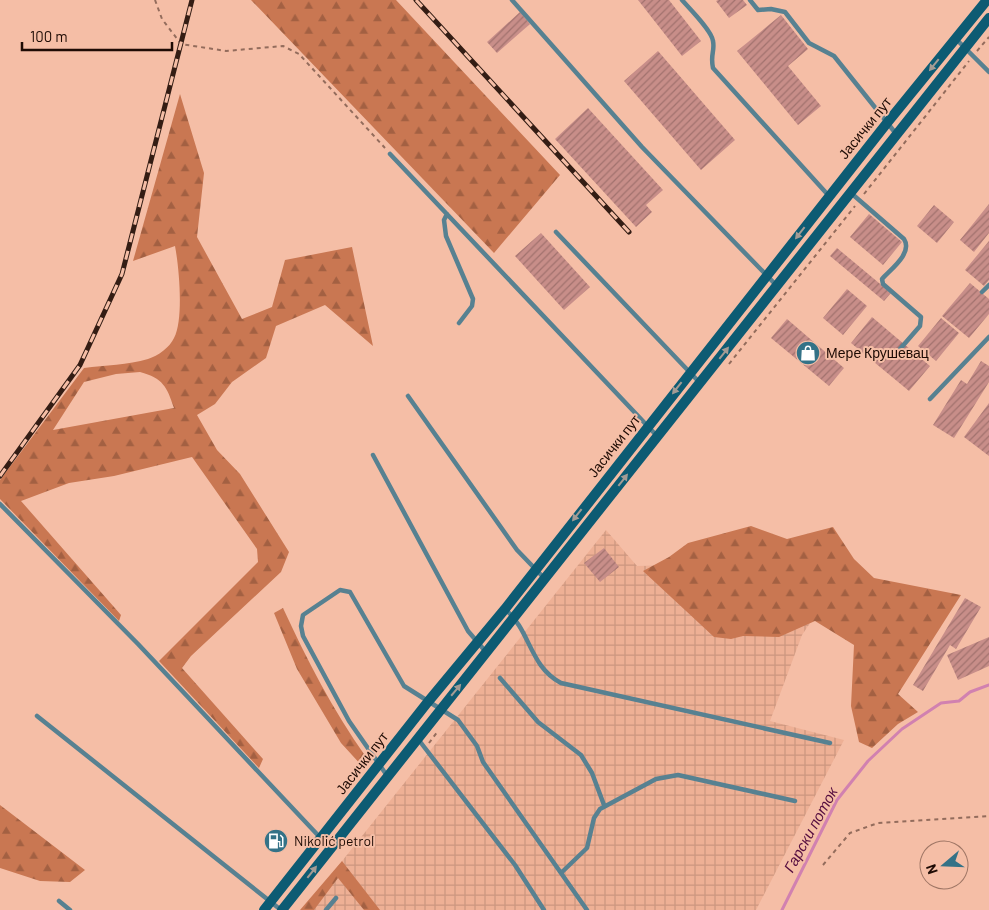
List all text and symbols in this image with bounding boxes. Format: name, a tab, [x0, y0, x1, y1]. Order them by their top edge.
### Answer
scale bar	[22, 20, 172, 52]
text: 100 m	[30, 27, 68, 45]
one-way arrow	[929, 58, 940, 71]
street label: Јасички пут	[835, 93, 895, 162]
one-way arrow	[794, 226, 805, 239]
shop icon: Мере Крушевац	[795, 340, 821, 366]
place label: Мере Крушевац	[826, 344, 929, 361]
one-way arrow	[718, 347, 729, 360]
one-way arrow	[672, 381, 683, 394]
street label: Јасички пут	[584, 411, 644, 480]
one-way arrow	[618, 474, 629, 487]
one-way arrow	[571, 509, 582, 522]
one-way arrow	[451, 683, 462, 696]
street label: Јасички пут	[332, 728, 392, 797]
water label: Гарски поток	[779, 783, 841, 875]
fuel station icon: Nikolić petrol	[263, 828, 289, 854]
place label: Nikolić petrol	[294, 832, 374, 849]
north arrow	[919, 840, 969, 890]
text: N	[922, 862, 941, 877]
one-way arrow	[307, 865, 317, 879]

